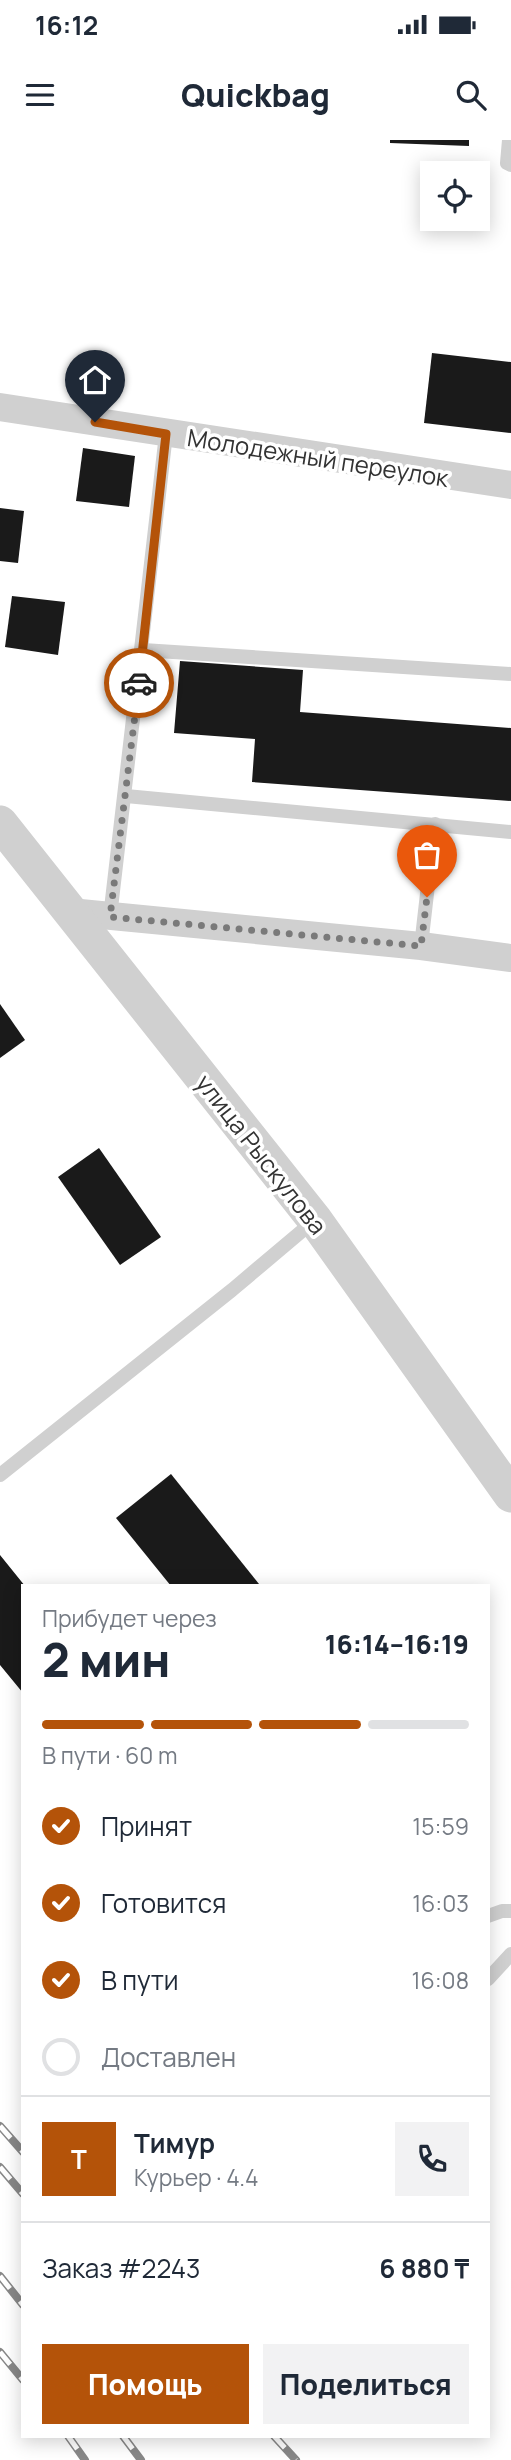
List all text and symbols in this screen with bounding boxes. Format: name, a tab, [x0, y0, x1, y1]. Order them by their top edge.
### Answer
text: 16:12	[35, 7, 98, 43]
text: Quickbag	[181, 73, 330, 117]
icon: menu	[21, 76, 59, 114]
icon: search	[452, 76, 490, 114]
map controls	[420, 161, 490, 231]
button: locate	[420, 161, 490, 231]
pin	[65, 350, 125, 422]
icon: home	[76, 361, 114, 399]
street label: Молодежный переулок	[185, 420, 452, 494]
courier	[104, 648, 174, 718]
icon: car	[120, 664, 158, 702]
pin	[397, 825, 457, 897]
icon: bag	[408, 836, 446, 874]
street label: улица Рыскулова	[189, 1067, 335, 1241]
text: Прибудет через	[42, 1602, 217, 1634]
text: 16:14–16:19	[325, 1626, 469, 1662]
text: 2 мин	[42, 1628, 170, 1691]
text: В пути · 60 m	[42, 1739, 177, 1771]
icon: check	[42, 1807, 80, 1845]
text: Принят	[101, 1808, 192, 1844]
text: 15:59	[412, 1810, 469, 1842]
icon: check	[42, 1884, 80, 1922]
text: Готовится	[101, 1885, 226, 1921]
text: 16:03	[412, 1887, 469, 1919]
icon: check	[42, 1961, 80, 1999]
text: В пути	[101, 1962, 179, 1998]
text: 16:08	[412, 1964, 469, 1996]
text: Доставлен	[101, 2039, 236, 2075]
button: phone	[395, 2122, 469, 2196]
text: Тимур	[134, 2125, 215, 2161]
text: Т	[71, 2141, 87, 2177]
text: Курьер · 4.4	[134, 2161, 259, 2193]
text: Заказ #2243	[42, 2250, 200, 2286]
text: 6 880 ₸	[379, 2250, 469, 2286]
button: Помощь	[42, 2344, 249, 2424]
button: Поделиться	[263, 2344, 469, 2424]

